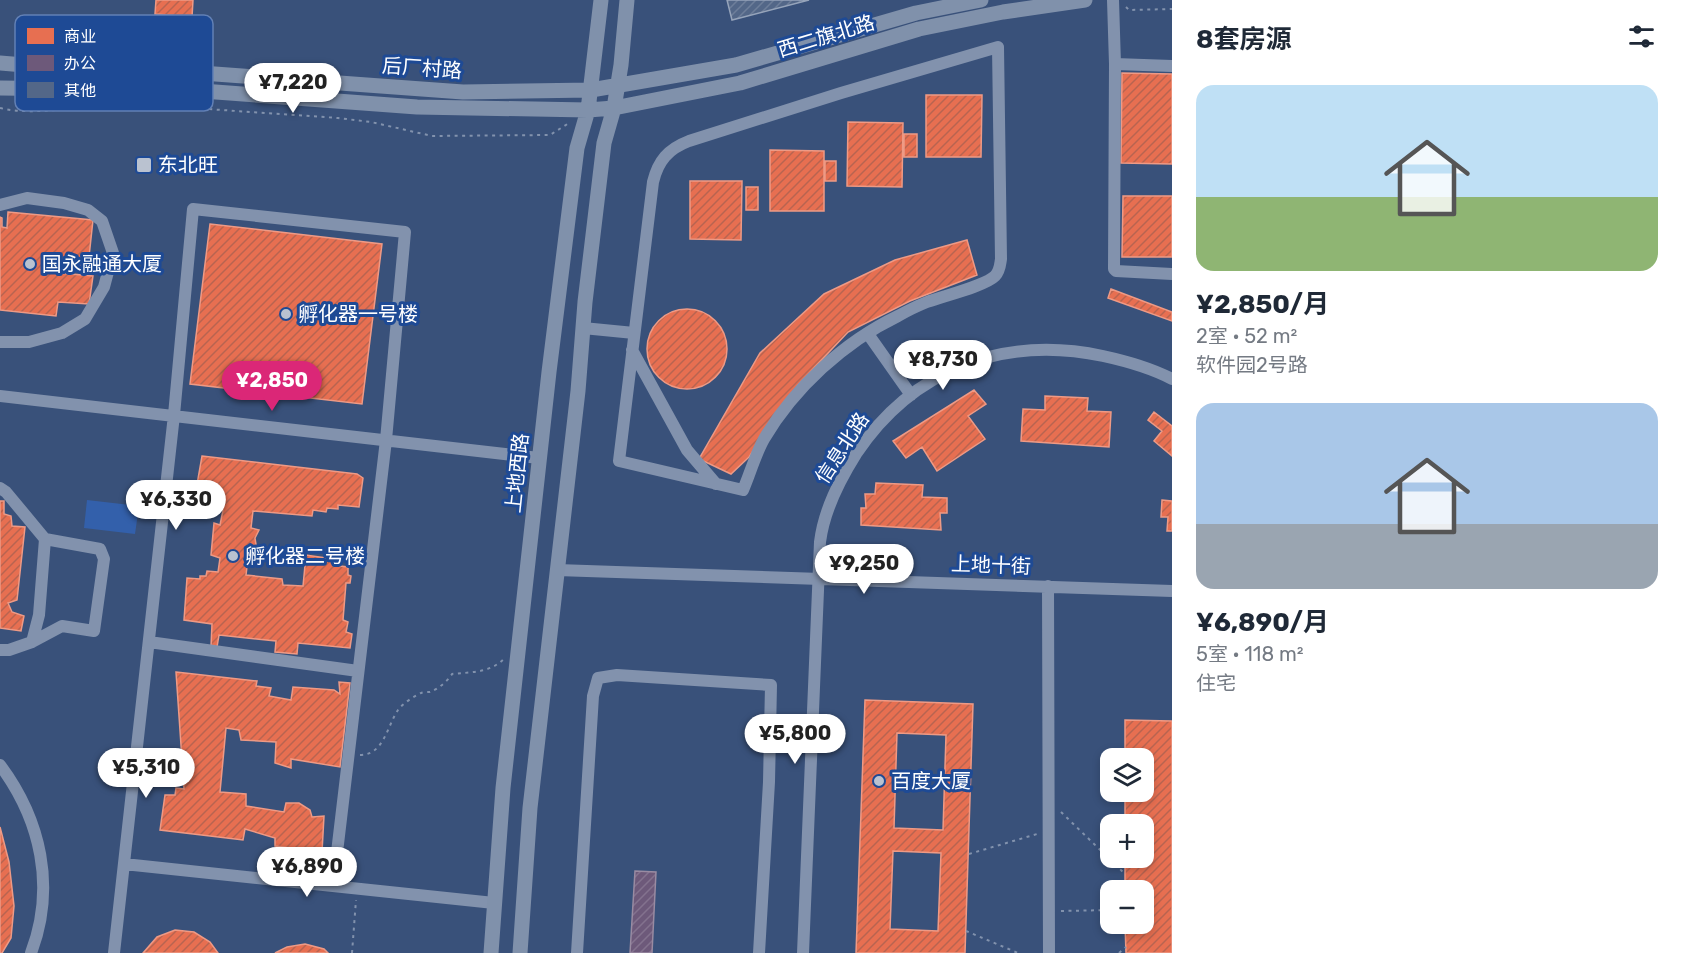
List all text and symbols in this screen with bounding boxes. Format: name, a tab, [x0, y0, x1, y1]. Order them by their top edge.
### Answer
street label: 西二旗北路	[775, 10, 877, 62]
legend	[15, 15, 213, 111]
icon: filters	[1625, 20, 1658, 53]
text: 8套房源	[1196, 24, 1292, 55]
text: 商业	[64, 27, 96, 46]
street label: 后厂村路	[381, 53, 463, 83]
text: 办公	[64, 54, 96, 73]
pin: ¥7,220	[244, 63, 342, 114]
text: ¥7,220	[258, 70, 328, 94]
text: 其他	[64, 81, 96, 100]
icon: home	[1373, 124, 1481, 232]
place label: 东北旺	[158, 153, 218, 177]
marker: 东北旺	[135, 156, 153, 174]
place label: 国永融通大厦	[42, 252, 162, 276]
marker: 国永融通大厦	[23, 257, 37, 271]
text: ¥2,850/月	[1196, 289, 1329, 320]
place label: 孵化器一号楼	[298, 302, 418, 326]
marker: 孵化器一号楼	[279, 307, 293, 321]
text: 2室 · 52 m²	[1196, 324, 1297, 348]
pin: ¥8,730	[894, 340, 992, 391]
text: ¥8,730	[908, 347, 978, 371]
text: 软件园2号路	[1196, 353, 1308, 377]
pin: ¥2,850	[223, 361, 321, 412]
text: ¥2,850	[236, 368, 308, 392]
street label: 信息北路	[810, 408, 874, 488]
street label: 上地西路	[501, 432, 533, 514]
icon: home	[1373, 442, 1481, 550]
pin: ¥6,330	[127, 480, 225, 531]
text: ¥6,330	[140, 487, 212, 511]
place label: 孵化器二号楼	[245, 544, 365, 568]
pin: ¥9,250	[815, 544, 913, 595]
marker: 孵化器二号楼	[226, 549, 240, 563]
text: ¥9,250	[829, 551, 899, 575]
street label: 上地十街	[951, 552, 1031, 578]
text: ¥6,890/月	[1196, 607, 1329, 638]
text: 5室 · 118 m²	[1196, 642, 1304, 666]
text: 住宅	[1196, 671, 1236, 695]
pin: ¥5,800	[746, 714, 844, 765]
text: ¥5,800	[759, 721, 831, 745]
pin: ¥5,310	[97, 748, 195, 799]
map controls	[1100, 748, 1154, 934]
button: layers	[1100, 748, 1154, 802]
text: ¥5,310	[112, 755, 180, 779]
place label: 百度大厦	[891, 769, 971, 793]
marker: 百度大厦	[872, 774, 886, 788]
button: +	[1100, 814, 1154, 868]
pin: ¥6,890	[258, 847, 356, 898]
text: ¥6,890	[271, 854, 343, 878]
button: −	[1100, 880, 1154, 934]

